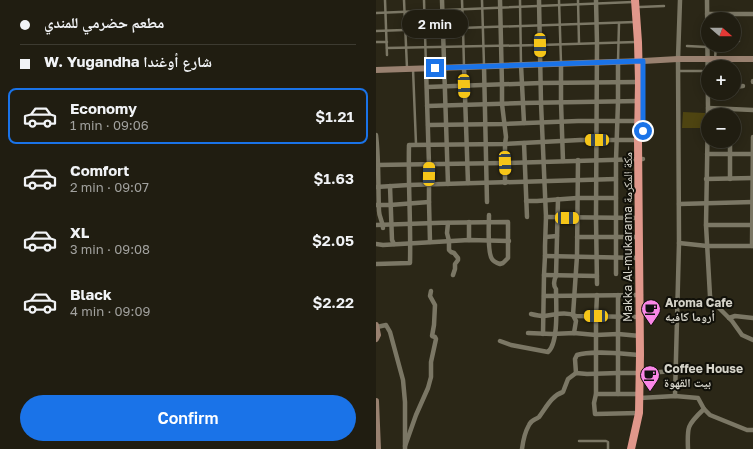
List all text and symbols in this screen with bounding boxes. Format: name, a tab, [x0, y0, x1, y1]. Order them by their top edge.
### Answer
callout: 2 min	[402, 10, 468, 38]
north arrow	[701, 12, 741, 52]
map controls	[701, 12, 741, 148]
text: مطعم حضرمي للمندي	[44, 13, 164, 31]
text: 2 min	[418, 16, 452, 32]
car	[534, 33, 546, 57]
text: W. Yugandha شارع أوغندا	[44, 52, 212, 70]
route end	[426, 59, 444, 77]
button: +	[701, 60, 741, 100]
car	[458, 74, 470, 98]
icon: car	[22, 98, 58, 134]
text: Economy	[70, 99, 137, 117]
text: $1.21	[315, 107, 354, 125]
button: −	[701, 108, 741, 148]
text: 1 min · 09:06	[70, 117, 149, 133]
route start	[634, 122, 652, 140]
car	[585, 134, 609, 146]
car	[499, 151, 511, 175]
street label: Makka Al-mukarama مكة المكرمة	[620, 152, 635, 322]
icon: car	[22, 160, 58, 196]
text: Comfort	[70, 161, 129, 179]
car	[423, 162, 435, 186]
text: $1.63	[313, 169, 354, 187]
text: 2 min · 09:07	[70, 179, 149, 195]
car	[555, 212, 579, 224]
icon: car	[22, 222, 58, 258]
text: XL	[70, 223, 89, 241]
text: $2.05	[312, 231, 354, 249]
text: 3 min · 09:08	[70, 241, 150, 257]
icon: car	[22, 284, 58, 320]
text: Black	[70, 285, 112, 303]
text: $2.22	[313, 293, 354, 311]
place label: Aroma Cafe أروما كافيه	[665, 295, 733, 324]
cafe icon: Aroma Cafe أروما كافيه	[640, 298, 662, 326]
text: 4 min · 09:09	[70, 303, 150, 319]
car	[584, 310, 608, 322]
place label: Coffee House بيت القهوة	[664, 361, 743, 390]
cafe icon: Coffee House بيت القهوة	[639, 364, 661, 392]
button: Confirm	[20, 395, 356, 441]

